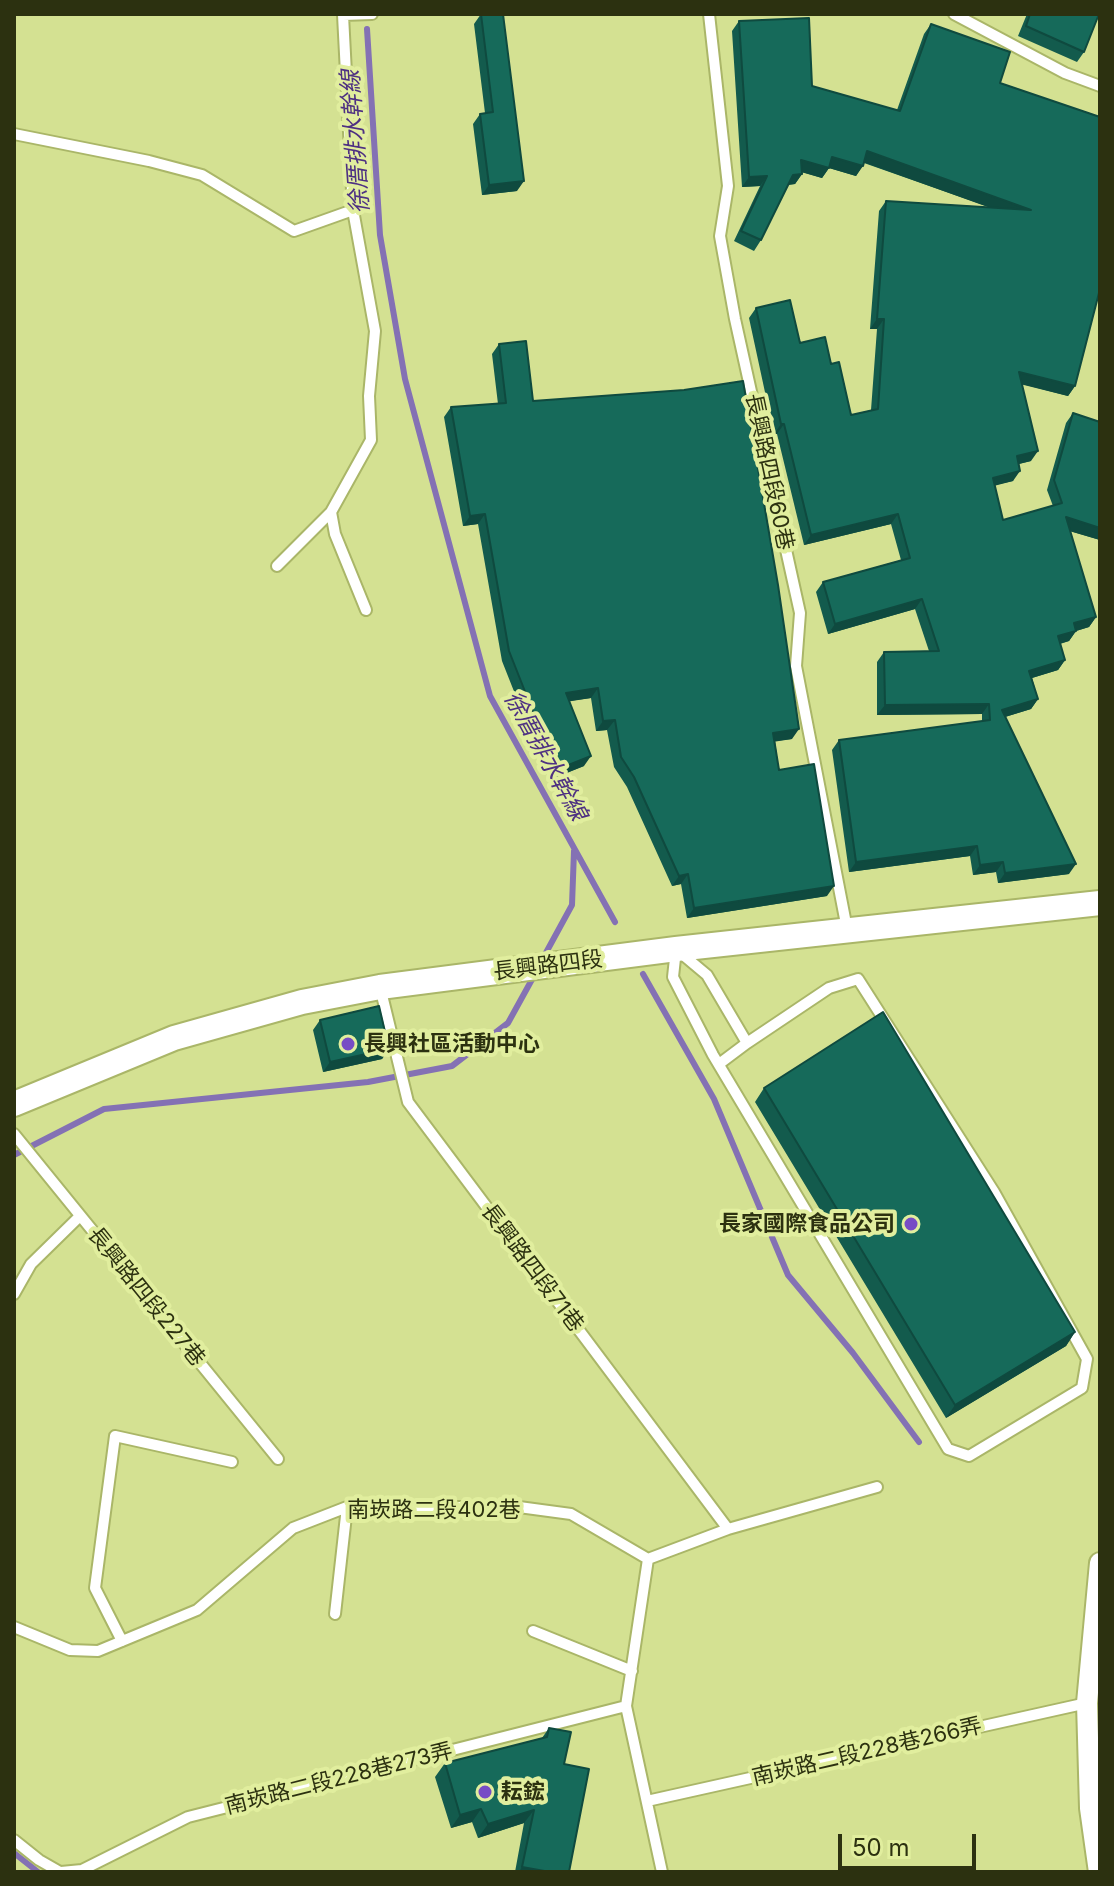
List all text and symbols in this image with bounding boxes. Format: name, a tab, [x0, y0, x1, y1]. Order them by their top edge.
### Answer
water label: 徐厝排水幹線	[337, 69, 375, 215]
street label: 長興路四段60巷	[740, 391, 798, 553]
water label: 徐厝排水幹線	[497, 686, 593, 826]
street label: 長興路四段	[492, 946, 604, 986]
place label: 長興社區活動中心	[364, 1031, 540, 1057]
marker: 長興社區活動中心	[339, 1035, 357, 1053]
street label: 長興路四段71巷	[475, 1199, 589, 1337]
place label: 長家國際食品公司	[719, 1211, 895, 1237]
marker: 長家國際食品公司	[902, 1215, 920, 1233]
street label: 長興路四段227巷	[82, 1222, 210, 1372]
street label: 南崁路二段402巷	[347, 1497, 521, 1523]
street label: 南崁路二段228巷266弄	[749, 1713, 985, 1791]
street label: 南崁路二段228巷273弄	[223, 1738, 455, 1820]
place label: 耘鋐	[501, 1779, 545, 1805]
marker: 耘鋐	[476, 1783, 494, 1801]
scale bar	[842, 1818, 980, 1868]
text: 50 m	[852, 1833, 910, 1862]

